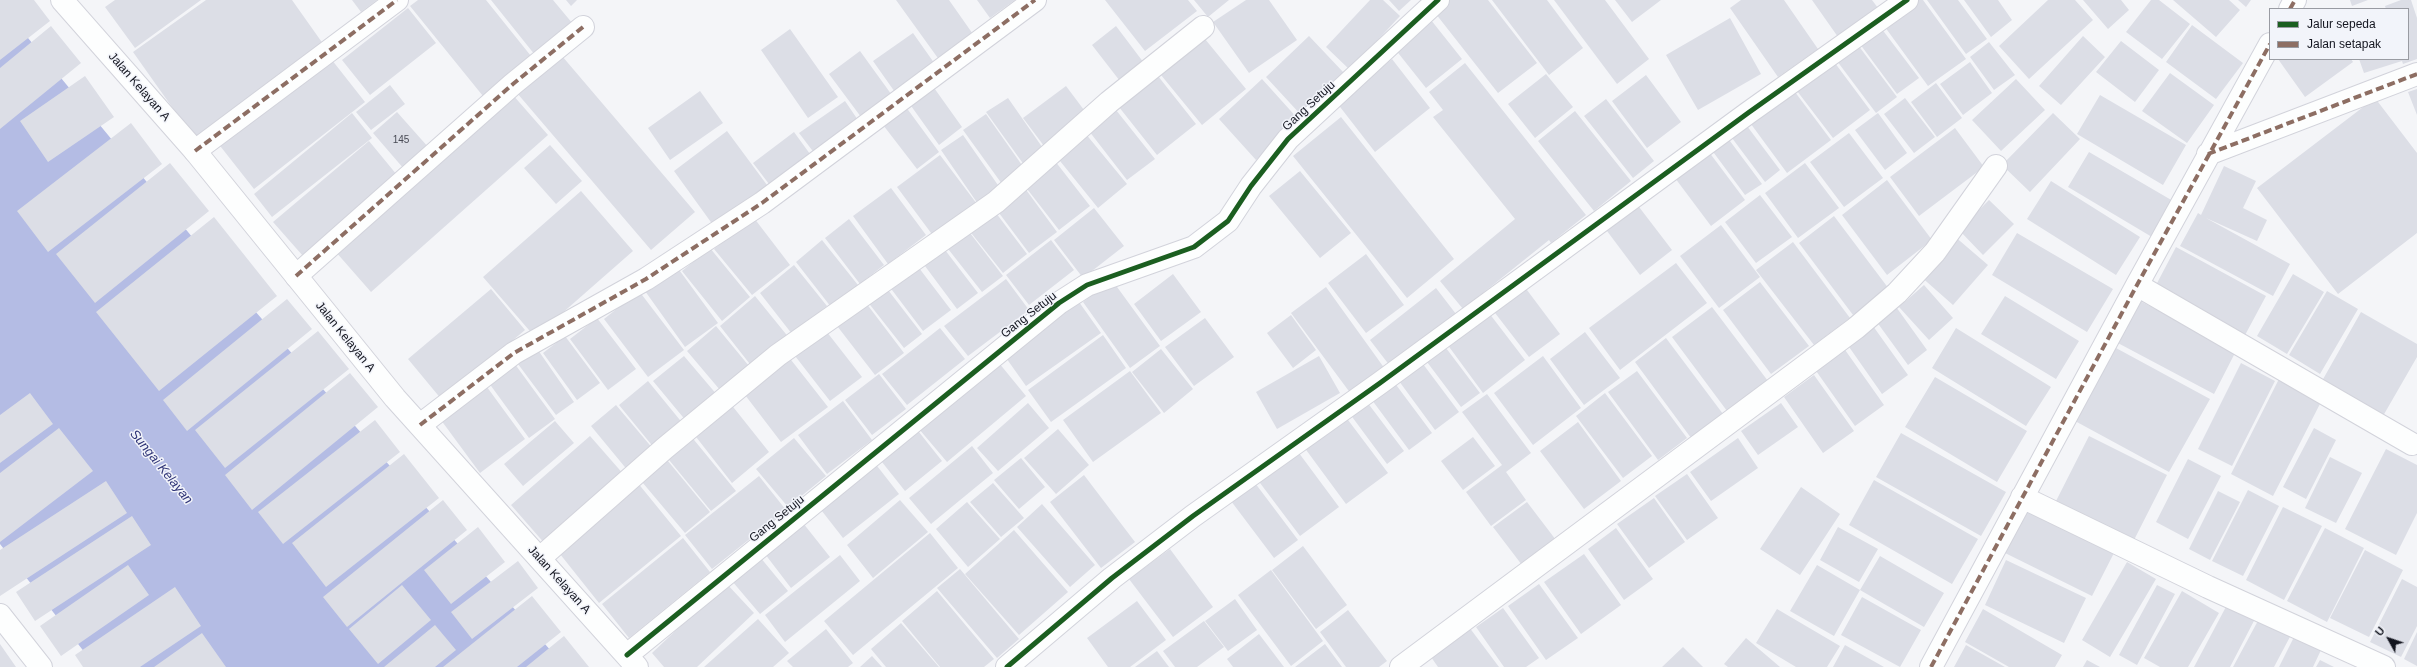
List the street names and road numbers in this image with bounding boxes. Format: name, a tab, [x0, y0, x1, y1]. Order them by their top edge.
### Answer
street label: Jalan Kelayan A	[105, 50, 173, 124]
street label: Gang Setuju	[1280, 78, 1338, 134]
street label: Gang Setuju	[998, 289, 1060, 341]
street label: Jalan Kelayan A	[312, 299, 378, 375]
street label: Gang Setuju	[747, 492, 807, 546]
street label: Jalan Kelayan A	[525, 543, 593, 617]

